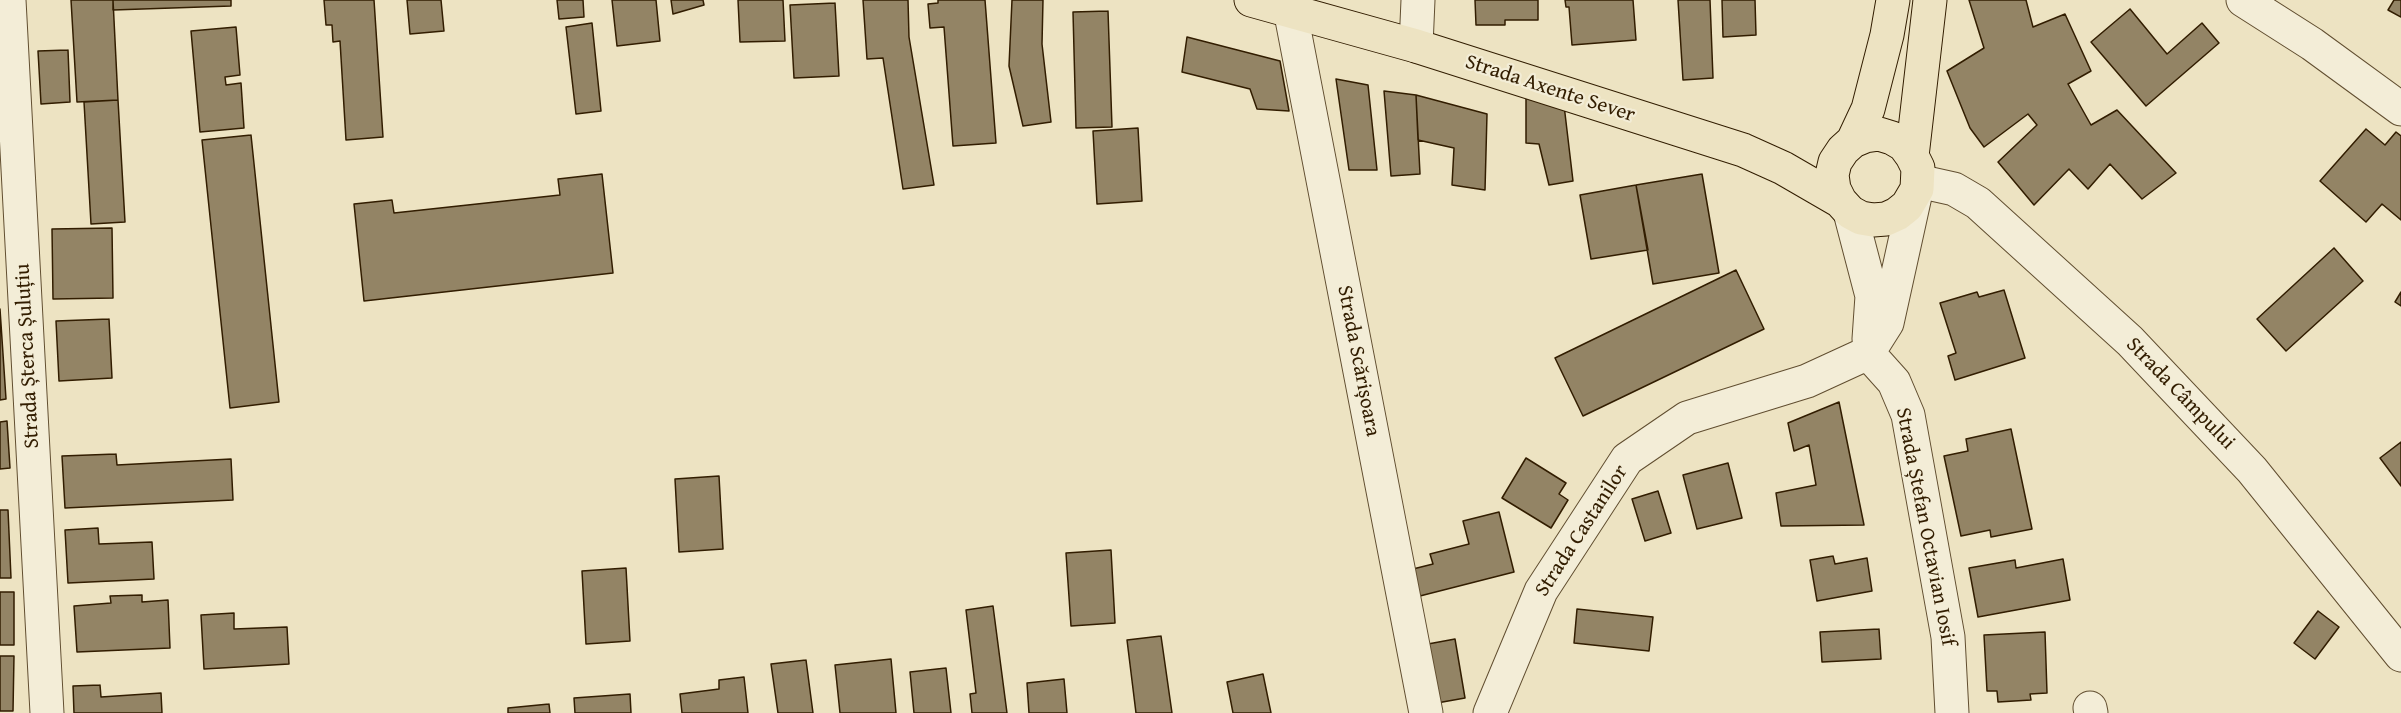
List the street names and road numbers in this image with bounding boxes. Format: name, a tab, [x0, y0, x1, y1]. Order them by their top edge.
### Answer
street label: Strada Axente Sever	[1462, 50, 1638, 128]
street label: Strada Șterca Șuluțiu	[11, 263, 45, 449]
street label: Strada Scărișoara	[1331, 283, 1385, 439]
street label: Strada Câmpului	[2120, 333, 2240, 455]
street label: Strada Ștefan Octavian Iosif	[1890, 406, 1960, 648]
street label: Strada Castanilor	[1530, 460, 1634, 602]

